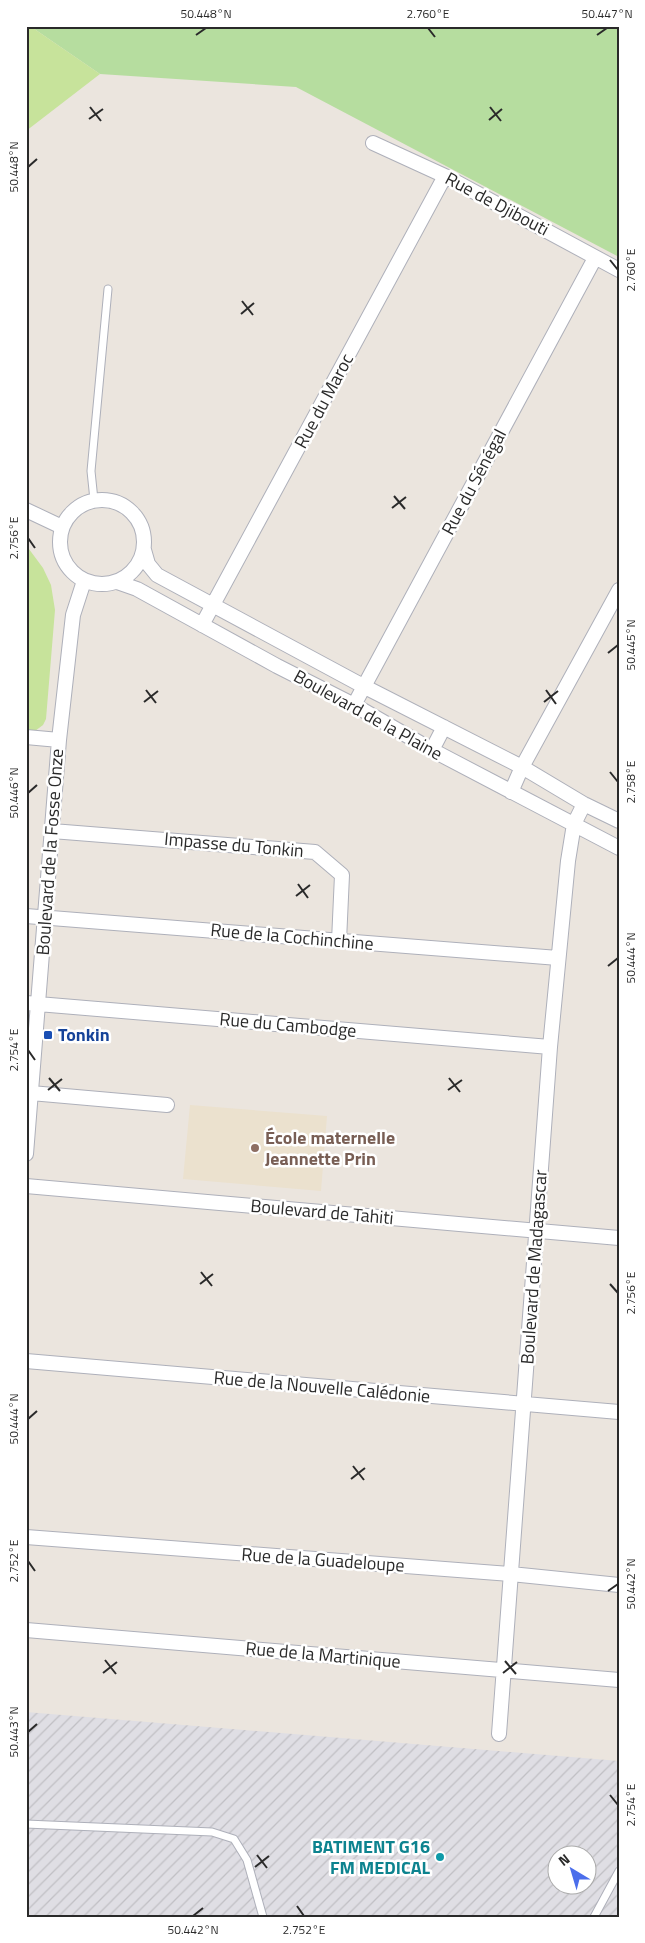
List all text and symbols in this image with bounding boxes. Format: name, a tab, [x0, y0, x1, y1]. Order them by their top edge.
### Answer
text: 50.448°N	[180, 4, 232, 23]
text: 2.760°E	[407, 4, 450, 23]
text: 50.447°N	[581, 4, 633, 23]
text: 50.448°N	[4, 141, 23, 193]
street label: Rue de Djibouti	[440, 165, 554, 242]
text: 2.760°E	[621, 248, 640, 291]
street label: Rue du Maroc	[287, 348, 360, 453]
street label: Rue du Sénégal	[434, 424, 513, 540]
text: 2.756°E	[4, 516, 23, 559]
text: 50.445°N	[621, 619, 640, 671]
street label: Boulevard de la Plaine	[289, 662, 448, 767]
street label: Boulevard de la Fosse Onze	[29, 748, 70, 956]
text: 2.758°E	[621, 760, 640, 803]
text: 50.446°N	[4, 767, 23, 819]
street label: Impasse du Tonkin	[163, 825, 305, 864]
street label: Rue de la Cochinchine	[209, 916, 375, 957]
text: 50.444°N	[621, 932, 640, 984]
street label: Rue du Cambodge	[218, 1005, 358, 1044]
place label: Tonkin	[58, 1021, 110, 1048]
text: 2.754°E	[4, 1028, 23, 1071]
marker: Tonkin	[42, 1029, 54, 1041]
place label: École maternelle Jeannette Prin	[265, 1124, 395, 1172]
marker: École maternelle Jeannette Prin	[249, 1142, 261, 1154]
street label: Boulevard de Madagascar	[513, 1169, 554, 1365]
street label: Boulevard de Tahiti	[249, 1192, 395, 1231]
text: 2.756°E	[621, 1271, 640, 1314]
street label: Rue de la Nouvelle Calédonie	[213, 1364, 431, 1409]
text: 50.444°N	[4, 1393, 23, 1445]
text: 2.752°E	[4, 1539, 23, 1582]
street label: Rue de la Guadeloupe	[241, 1540, 405, 1579]
text: 50.442°N	[621, 1558, 640, 1610]
street label: Rue de la Martinique	[244, 1634, 402, 1675]
text: 50.443°N	[4, 1706, 23, 1758]
text: 2.754°E	[621, 1783, 640, 1826]
place label: BATIMENT G16 FM MEDICAL	[312, 1833, 430, 1881]
north arrow	[548, 1846, 598, 1896]
text: N	[553, 1848, 574, 1871]
marker: BATIMENT G16 FM MEDICAL	[434, 1851, 446, 1863]
text: 50.442°N	[167, 1920, 219, 1939]
text: 2.752°E	[283, 1920, 326, 1939]

